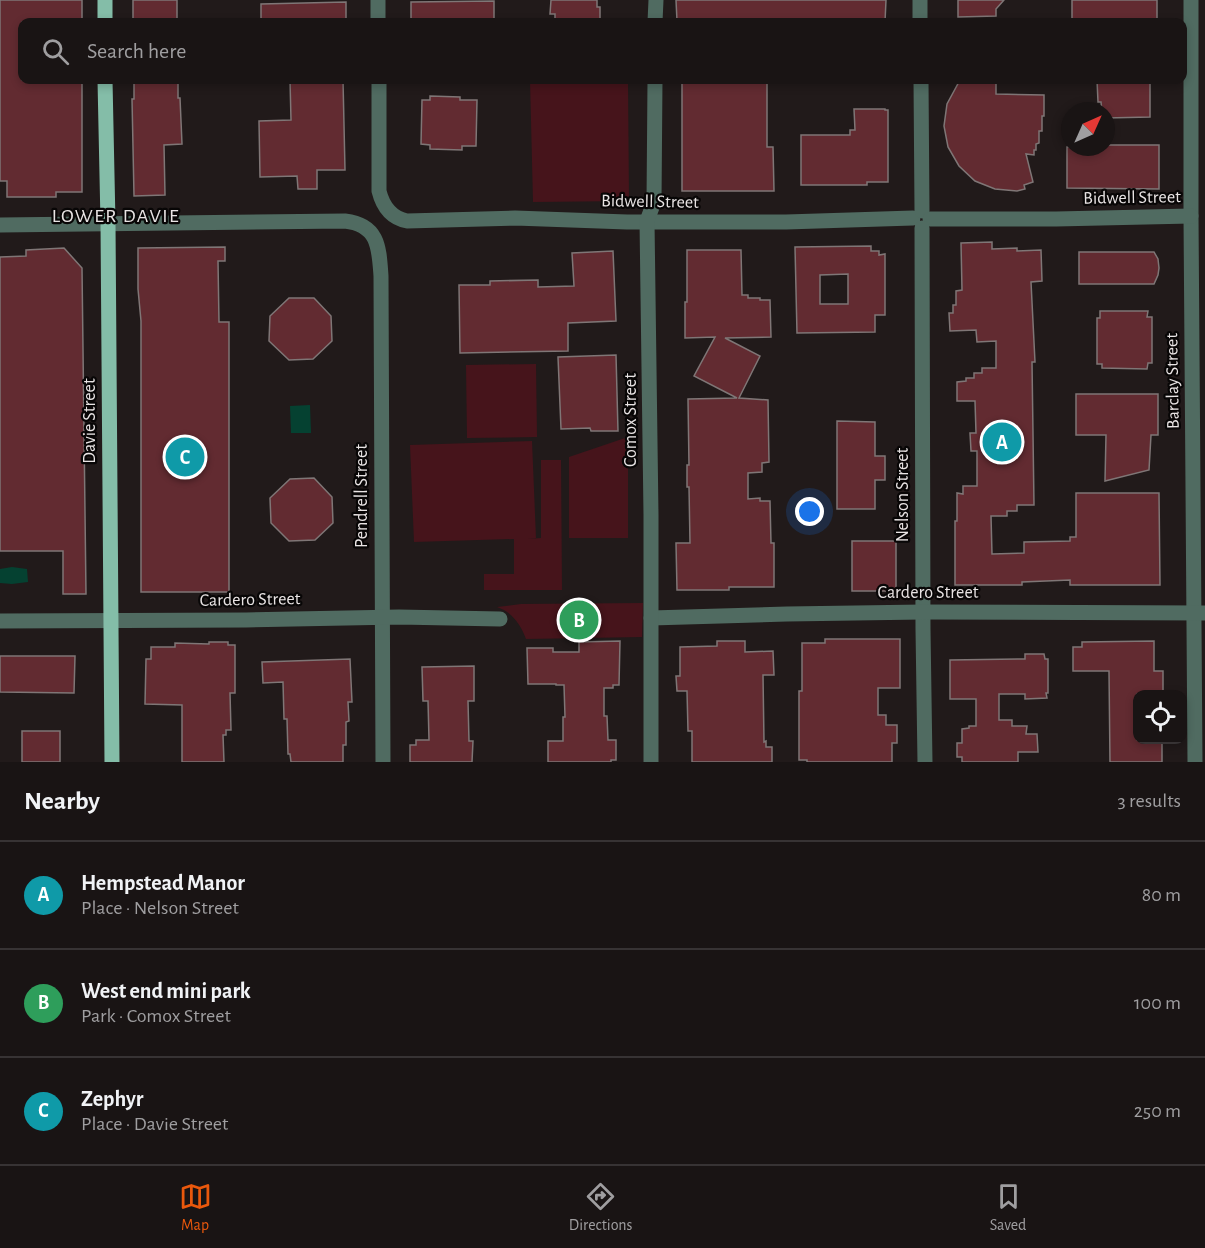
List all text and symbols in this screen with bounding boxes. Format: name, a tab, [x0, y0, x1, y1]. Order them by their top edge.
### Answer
search box	[18, 18, 1187, 84]
icon: search	[39, 35, 72, 68]
text: Search here	[87, 40, 186, 62]
north arrow	[1061, 102, 1115, 156]
street label: Bidwell Street	[1083, 188, 1181, 208]
street label: Bidwell Street	[601, 192, 699, 212]
district label: LOWER DAVIE	[52, 206, 180, 226]
street label: Barclay Street	[1163, 333, 1183, 429]
street label: Comox Street	[622, 373, 640, 467]
street label: Davie Street	[81, 378, 99, 464]
pin: A	[982, 420, 1022, 464]
pin: C	[166, 434, 204, 480]
street label: Pendrell Street	[353, 444, 371, 548]
street label: Nelson Street	[894, 447, 912, 542]
your location	[795, 497, 824, 526]
street label: Cardero Street	[878, 584, 979, 602]
street label: Cardero Street	[199, 590, 301, 610]
pin: B	[560, 598, 598, 642]
map controls	[1133, 690, 1187, 744]
button: locate	[1133, 690, 1187, 744]
text: Nearby	[24, 788, 100, 814]
text: 3 results	[1117, 791, 1181, 811]
text: Hempstead Manor	[81, 872, 245, 894]
text: A	[38, 885, 50, 905]
text: 80 m	[1142, 885, 1181, 905]
text: Place · Nelson Street	[81, 898, 239, 918]
text: West end mini park	[81, 980, 251, 1002]
text: B	[38, 993, 49, 1013]
text: 100 m	[1134, 993, 1181, 1013]
text: Park · Comox Street	[81, 1006, 231, 1026]
text: Zephyr	[81, 1088, 143, 1110]
text: C	[38, 1101, 49, 1121]
text: 250 m	[1134, 1101, 1181, 1121]
text: Place · Davie Street	[81, 1114, 228, 1134]
tab: Map	[179, 1180, 212, 1235]
tab: Directions	[569, 1180, 633, 1235]
tab: Saved	[990, 1180, 1026, 1235]

